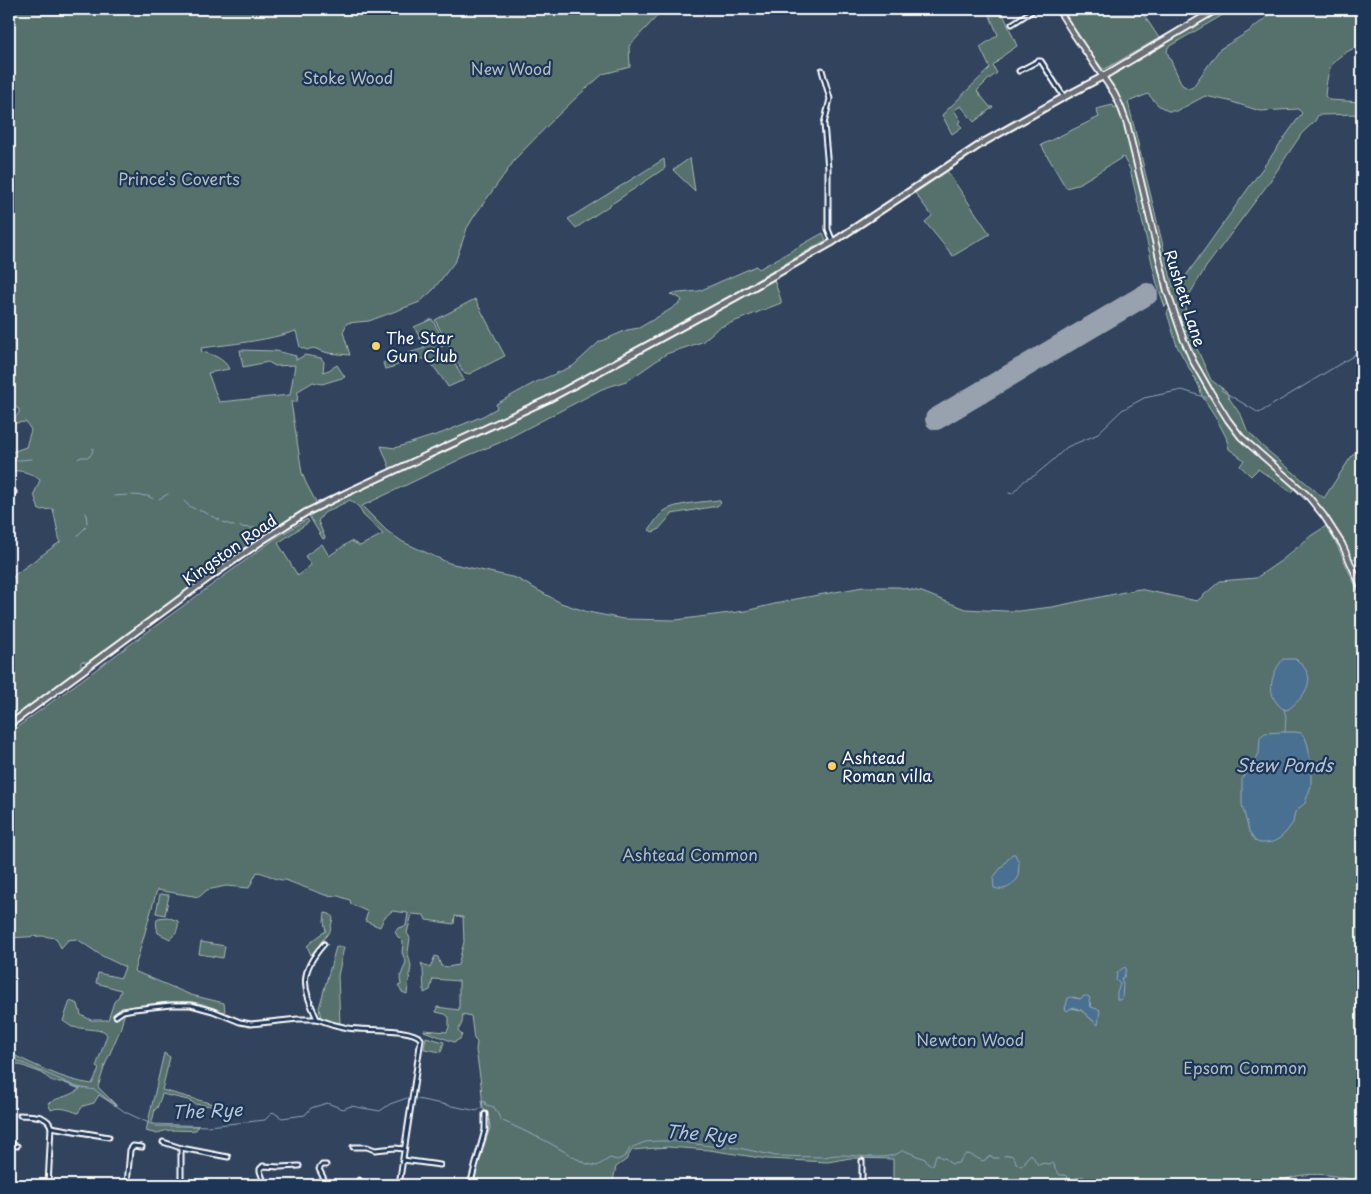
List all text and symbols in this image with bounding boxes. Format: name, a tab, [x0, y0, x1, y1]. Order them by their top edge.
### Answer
park label: New Wood	[470, 56, 552, 80]
park label: Stoke Wood	[303, 65, 393, 89]
park label: Prince's Coverts	[118, 166, 240, 190]
street label: Rushett Lane	[1159, 246, 1213, 350]
place label: The Star Gun Club	[386, 325, 457, 367]
marker: The Star Gun Club	[370, 340, 382, 352]
street label: Kingston Road	[177, 508, 281, 590]
place label: Ashtead Roman villa	[842, 745, 932, 787]
water label: Stew Ponds	[1235, 751, 1334, 778]
marker: Ashtead Roman villa	[826, 760, 838, 772]
park label: Ashtead Common	[622, 842, 758, 866]
park label: Newton Wood	[916, 1027, 1024, 1051]
park label: Epsom Common	[1183, 1055, 1307, 1079]
water label: The Rye	[171, 1095, 244, 1125]
water label: The Rye	[665, 1116, 739, 1150]

